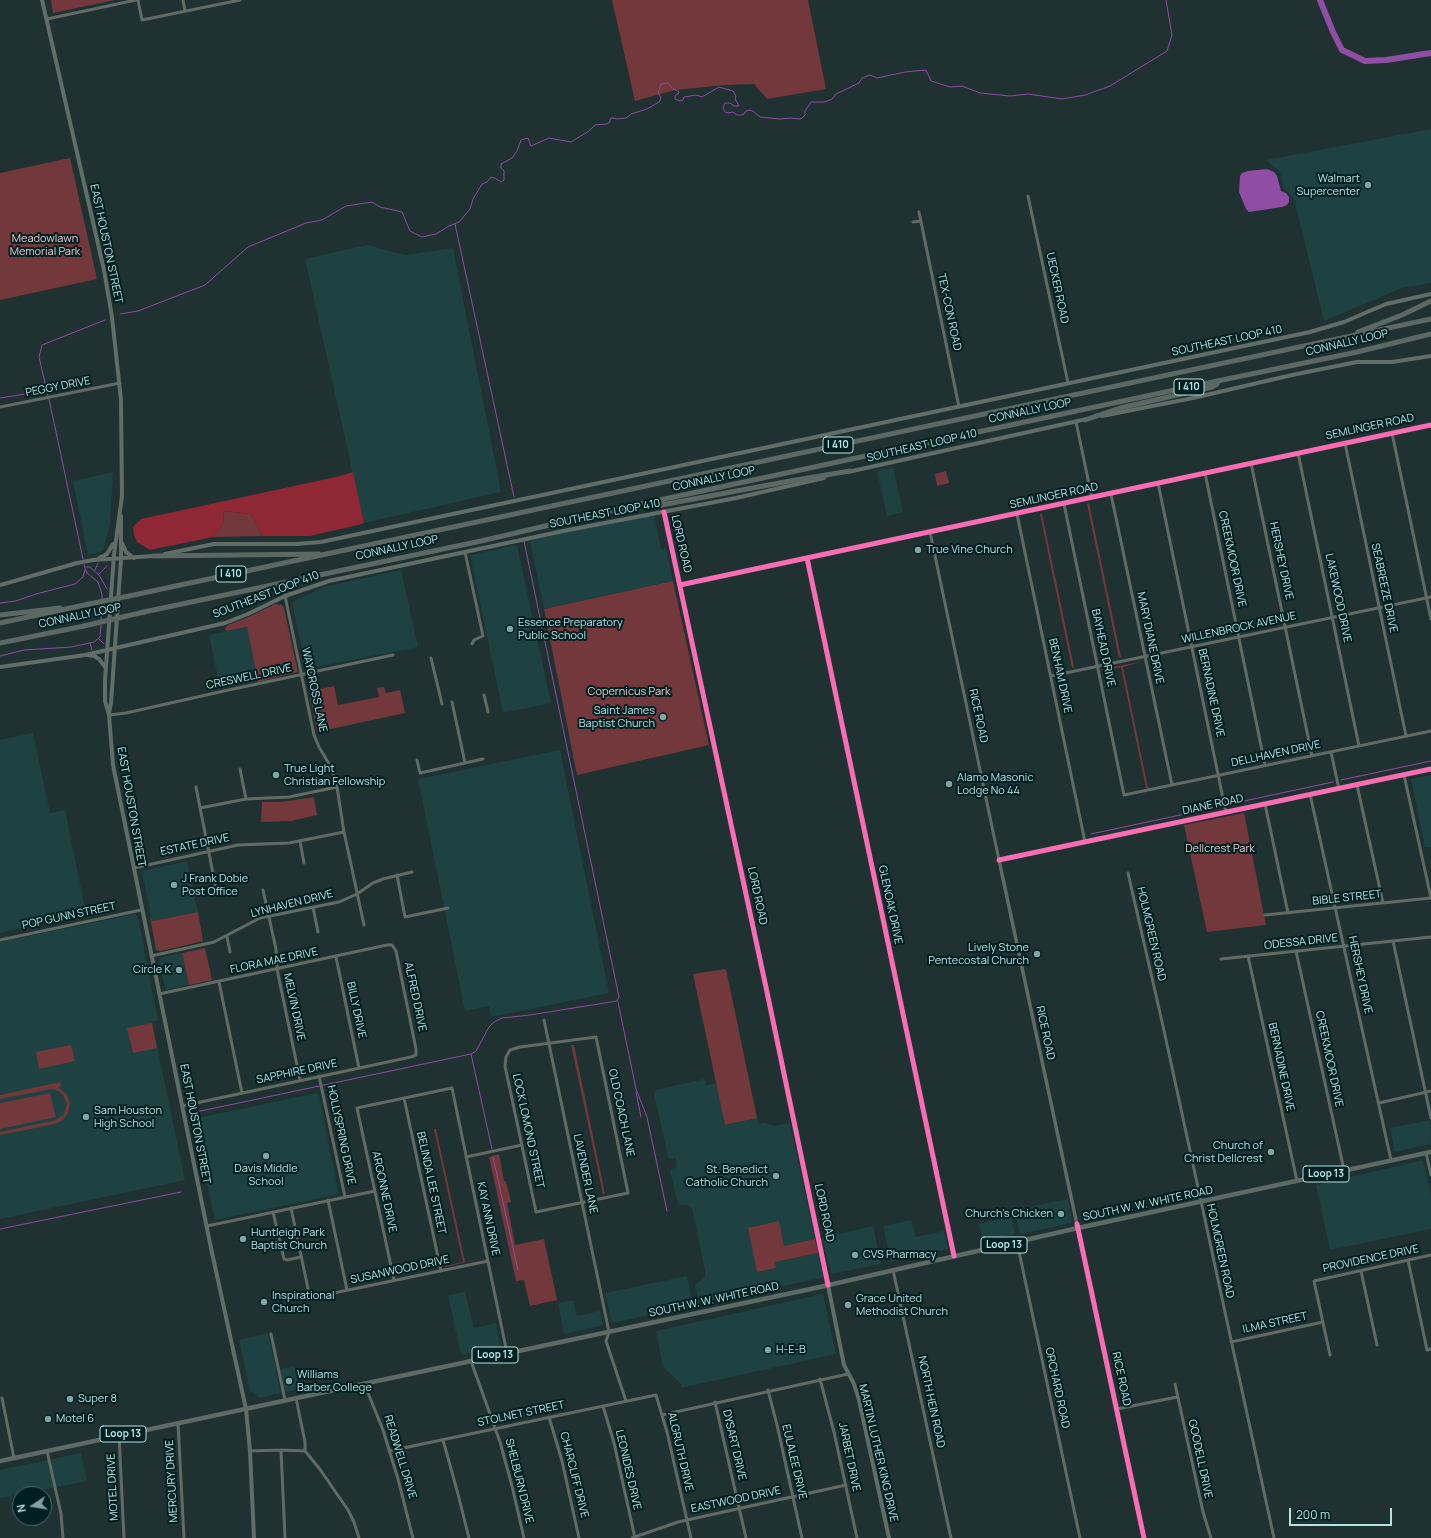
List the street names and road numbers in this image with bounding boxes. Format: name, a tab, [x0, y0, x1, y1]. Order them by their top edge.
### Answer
street label: EAST HOUSTON STREET	[87, 183, 125, 305]
street label: UECKER ROAD	[1043, 251, 1071, 325]
street label: TEX-CON ROAD	[934, 272, 964, 352]
street label: SOUTHEAST LOOP 410	[1170, 323, 1284, 359]
street label: CONNALLY LOOP	[1304, 327, 1390, 359]
street label: PEGGY DRIVE	[24, 374, 92, 400]
road number: I 410	[1174, 379, 1204, 395]
street label: CONNALLY LOOP	[987, 396, 1073, 426]
street label: SEMLINGER ROAD	[1325, 411, 1415, 443]
street label: SOUTHEAST LOOP 410	[866, 427, 978, 465]
road number: I 410	[823, 437, 853, 453]
street label: CONNALLY LOOP	[671, 464, 757, 494]
street label: SEMLINGER ROAD	[1009, 480, 1099, 512]
street label: SOUTHEAST LOOP 410	[548, 497, 662, 531]
street label: CREEKMOOR DRIVE	[1215, 510, 1249, 608]
street label: LORD ROAD	[668, 514, 694, 574]
street label: HERSHEY DRIVE	[1266, 521, 1296, 601]
street label: CONNALLY LOOP	[354, 533, 440, 563]
street label: SEABREEZE DRIVE	[1368, 542, 1400, 634]
street label: LAKEWOOD DRIVE	[1322, 552, 1354, 644]
road number: I 410	[216, 566, 246, 582]
street label: SOUTHEAST LOOP 410	[211, 569, 321, 621]
street label: MARY DIANE DRIVE	[1134, 591, 1166, 685]
street label: CONNALLY LOOP	[37, 601, 123, 631]
street label: BAYHEAD DRIVE	[1088, 608, 1118, 688]
street label: WILLENBROCK AVENUE	[1181, 609, 1297, 647]
street label: BENHAM DRIVE	[1046, 637, 1074, 715]
street label: WAYCROSS LANE	[299, 646, 329, 734]
street label: BERNADINE DRIVE	[1195, 648, 1227, 738]
street label: CRESWELL DRIVE	[205, 661, 293, 693]
street label: RICE ROAD	[966, 688, 990, 744]
street label: DELLHAVEN DRIVE	[1230, 738, 1322, 770]
street label: EAST HOUSTON STREET	[114, 746, 148, 868]
street label: DIANE ROAD	[1181, 792, 1245, 818]
street label: ESTATE DRIVE	[159, 831, 231, 859]
street label: GLENOAK DRIVE	[875, 864, 905, 946]
street label: LORD ROAD	[744, 866, 770, 926]
street label: HOLMGREEN ROAD	[1134, 886, 1168, 982]
street label: LYNHAVEN DRIVE	[249, 887, 335, 921]
street label: BIBLE STREET	[1312, 888, 1382, 908]
street label: POP GUNN STREET	[21, 900, 117, 932]
street label: ODESSA DRIVE	[1264, 932, 1338, 952]
street label: HERSHEY DRIVE	[1345, 935, 1375, 1015]
street label: FLORA MAE DRIVE	[229, 945, 319, 977]
street label: ALFRED DRIVE	[401, 961, 429, 1033]
street label: MELVIN DRIVE	[280, 972, 308, 1042]
street label: BILLY DRIVE	[344, 980, 368, 1040]
street label: RICE ROAD	[1033, 1005, 1057, 1061]
street label: CREEKMOOR DRIVE	[1312, 1010, 1346, 1108]
street label: BERNADINE DRIVE	[1265, 1022, 1297, 1112]
street label: SAPPHIRE DRIVE	[255, 1057, 339, 1087]
street label: EAST HOUSTON STREET	[177, 1063, 213, 1185]
street label: OLD COACH LANE	[605, 1068, 637, 1158]
street label: LOCK LOMOND STREET	[509, 1072, 547, 1190]
street label: HOLLYSPRING DRIVE	[324, 1084, 358, 1186]
street label: BELINDA LEE STREET	[414, 1130, 448, 1236]
street label: LAVENDER LANE	[570, 1133, 600, 1215]
street label: ARGONNE DRIVE	[369, 1150, 399, 1234]
road number: Loop 13	[1303, 1166, 1349, 1182]
street label: KAY ANN DRIVE	[474, 1181, 502, 1257]
street label: LORD ROAD	[811, 1183, 837, 1243]
street label: SOUTH W. W. WHITE ROAD	[1082, 1184, 1214, 1224]
street label: HOLMGREEN ROAD	[1204, 1203, 1236, 1299]
road number: Loop 13	[981, 1237, 1027, 1253]
street label: PROVIDENCE DRIVE	[1322, 1242, 1420, 1276]
street label: SUSANWOOD DRIVE	[349, 1253, 451, 1287]
street label: SOUTH W. W. WHITE ROAD	[648, 1280, 780, 1320]
street label: ILMA STREET	[1241, 1310, 1309, 1336]
street label: ORCHARD ROAD	[1042, 1346, 1072, 1430]
road number: Loop 13	[472, 1347, 518, 1363]
street label: RICE ROAD	[1109, 1351, 1133, 1407]
street label: NORTH HEIN ROAD	[915, 1355, 947, 1449]
street label: MARTIN LUTHER KING DRIVE	[856, 1383, 900, 1523]
street label: STOLNET STREET	[476, 1398, 566, 1430]
street label: DYSART DRIVE	[719, 1408, 749, 1482]
street label: ALGRUTH DRIVE	[664, 1411, 696, 1493]
street label: READWELL DRIVE	[381, 1413, 419, 1501]
street label: GOODELL DRIVE	[1185, 1418, 1215, 1500]
street label: JARBET DRIVE	[835, 1421, 863, 1493]
street label: EULALEE DRIVE	[779, 1423, 809, 1501]
road number: Loop 13	[100, 1426, 146, 1442]
street label: LEONIDES DRIVE	[612, 1429, 644, 1511]
street label: CHARCLIFF DRIVE	[557, 1431, 591, 1519]
street label: SHELBURN DRIVE	[502, 1437, 536, 1525]
street label: MERCURY DRIVE	[163, 1439, 181, 1523]
street label: MOTEL DRIVE	[105, 1453, 121, 1521]
street label: EASTWOOD DRIVE	[690, 1484, 782, 1516]

